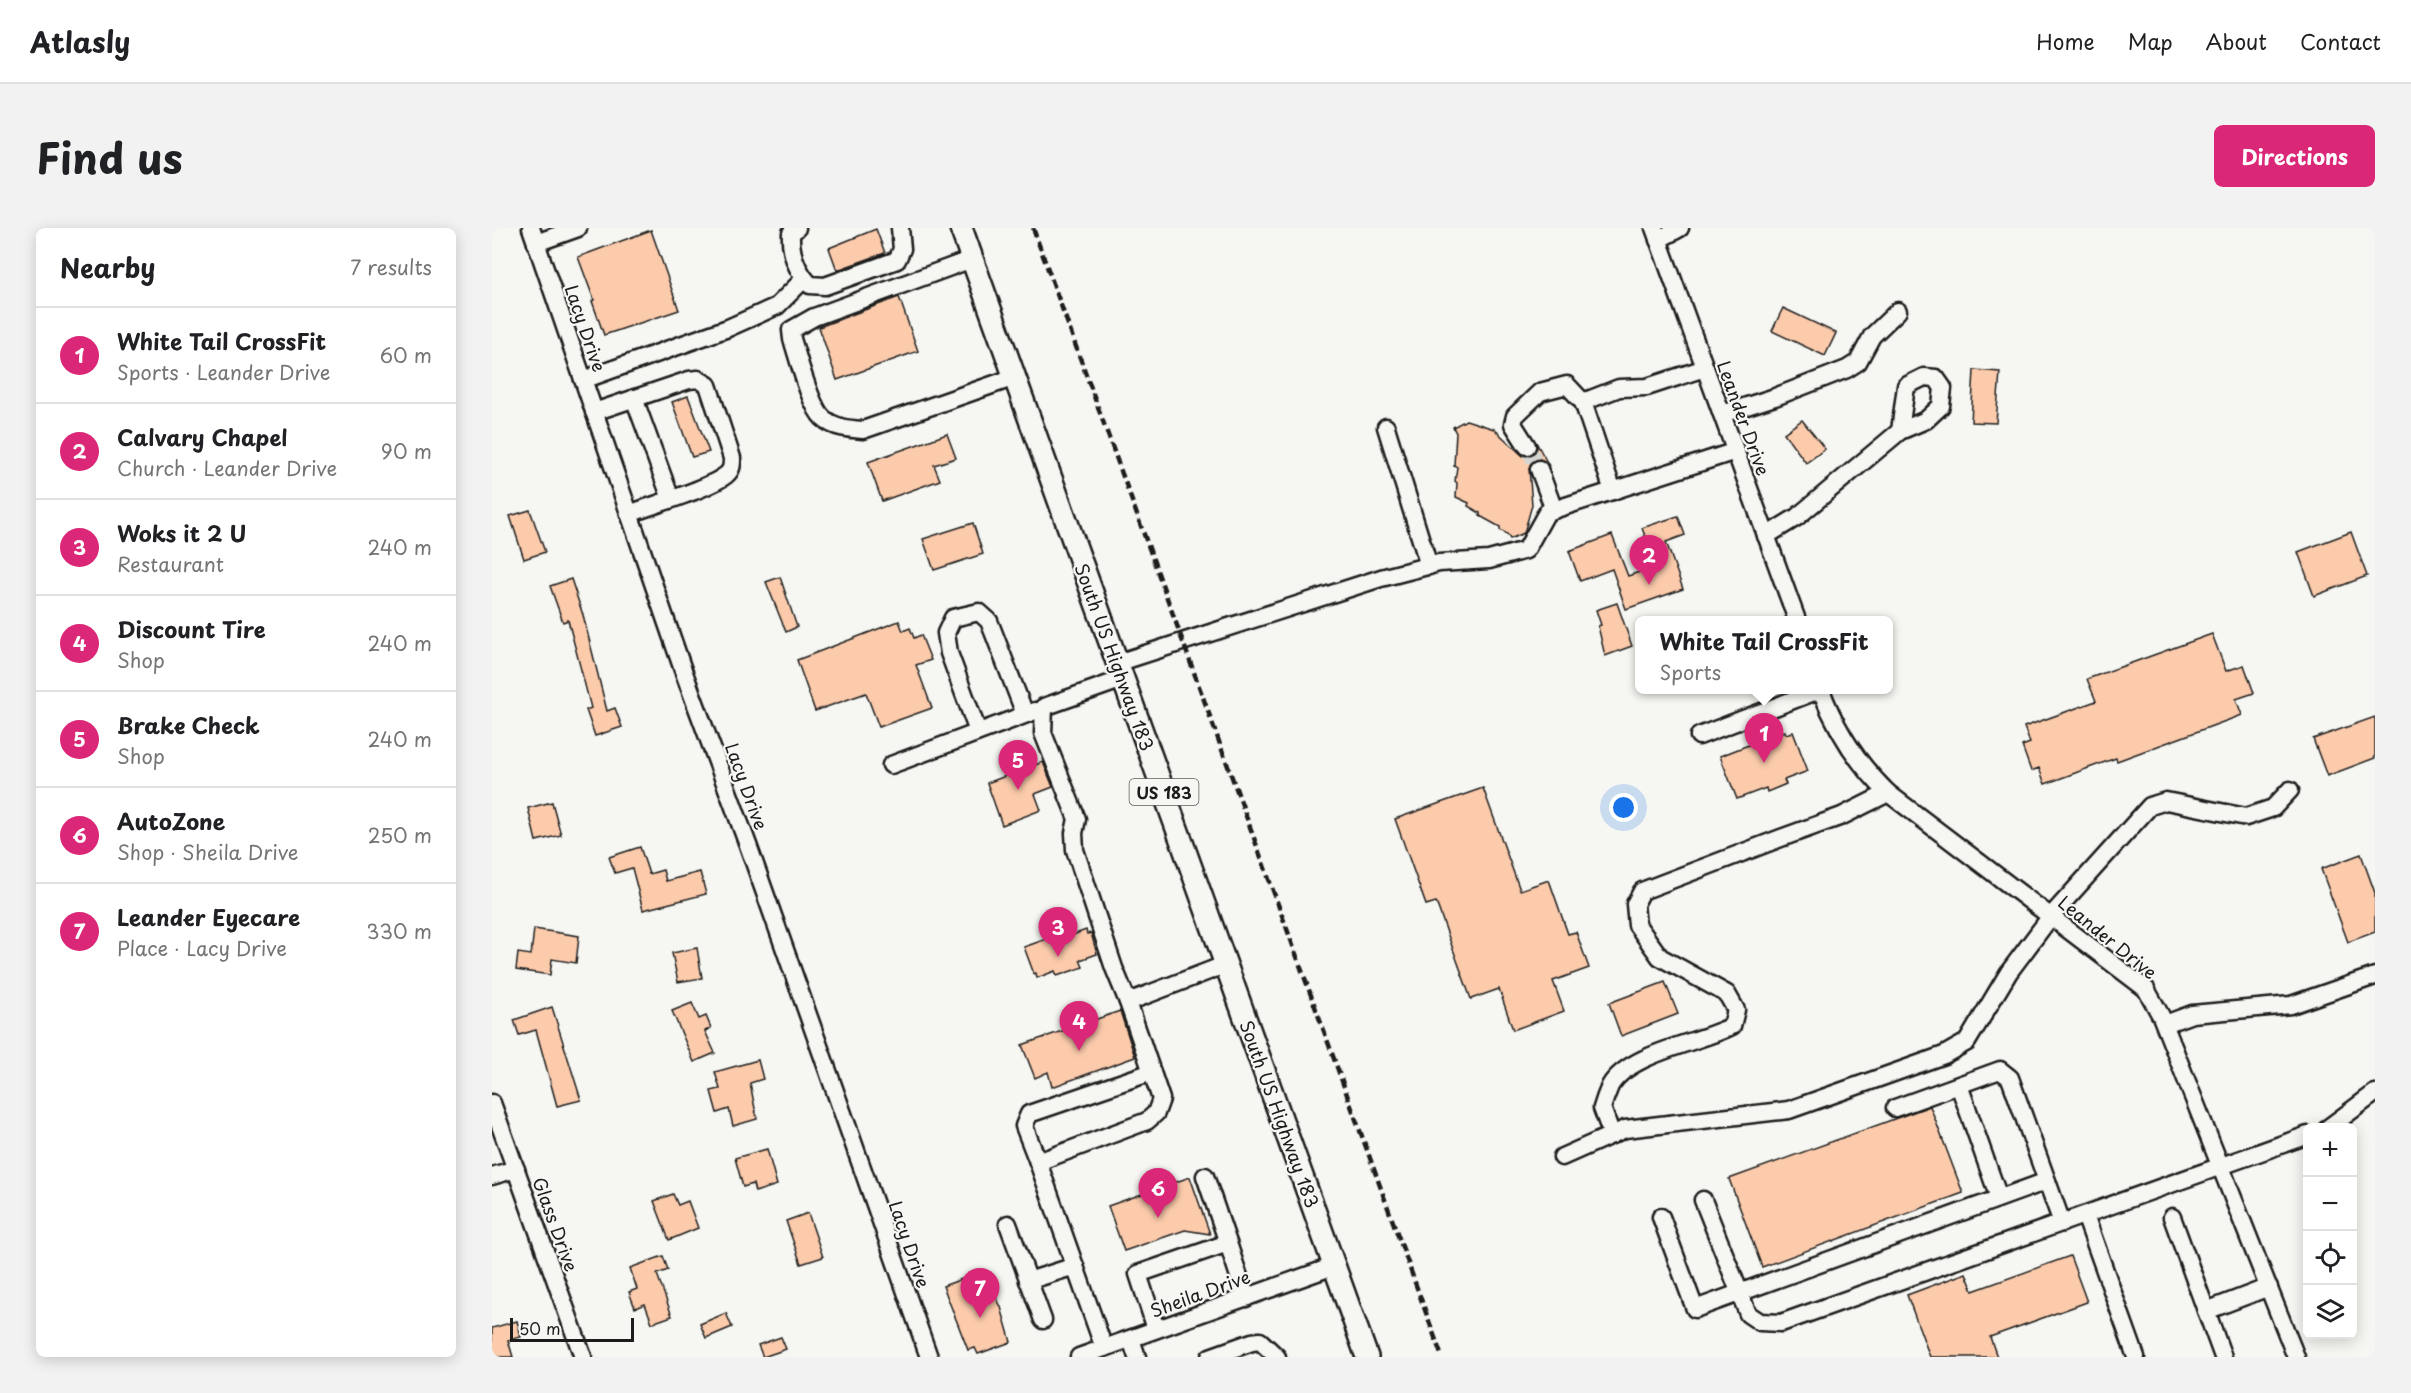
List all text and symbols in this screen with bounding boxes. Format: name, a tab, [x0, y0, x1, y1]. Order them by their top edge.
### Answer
text: Atlasly	[30, 20, 130, 63]
text: Home	[2036, 25, 2095, 57]
text: Map	[2128, 25, 2173, 57]
text: About	[2206, 25, 2267, 57]
text: Contact	[2300, 25, 2381, 57]
text: Find us	[36, 125, 183, 188]
button: Directions	[2214, 125, 2375, 187]
text: Nearby	[60, 248, 155, 287]
text: 7 results	[350, 252, 432, 282]
street label: Lacy Drive	[558, 281, 614, 375]
text: White Tail CrossFit	[117, 324, 326, 357]
text: 1	[75, 340, 84, 370]
text: 60 m	[380, 340, 432, 370]
text: Sports · Leander Drive	[117, 357, 330, 387]
street label: Leander Drive	[1711, 357, 1777, 479]
text: Calvary Chapel	[117, 420, 288, 453]
text: 2	[72, 436, 87, 466]
text: 90 m	[381, 436, 432, 466]
text: Church · Leander Drive	[117, 453, 337, 483]
text: Woks it 2 U	[117, 516, 246, 549]
text: 3	[73, 532, 86, 562]
text: 240 m	[367, 532, 432, 562]
pin: 2	[1630, 536, 1668, 585]
text: Restaurant	[117, 549, 224, 579]
street label: South US Highway 183	[1069, 560, 1161, 754]
text: Discount Tire	[117, 612, 266, 645]
popup	[1635, 616, 1893, 694]
text: White Tail CrossFit	[1659, 624, 1869, 657]
text: 4	[73, 628, 86, 658]
text: 240 m	[367, 628, 432, 658]
text: Shop	[117, 645, 165, 675]
text: Sports	[1659, 657, 1721, 687]
text: Brake Check	[117, 708, 260, 741]
pin: 1	[1744, 714, 1784, 763]
text: 5	[73, 724, 86, 754]
text: 240 m	[367, 724, 432, 754]
street label: Lacy Drive	[719, 739, 775, 833]
pin: 5	[998, 740, 1038, 790]
text: Shop	[117, 741, 165, 771]
road number: US 183	[1130, 779, 1198, 805]
your location	[1609, 793, 1638, 822]
text: AutoZone	[117, 804, 225, 837]
text: 6	[72, 820, 87, 850]
text: 250 m	[368, 820, 432, 850]
text: Shop · Sheila Drive	[117, 837, 298, 867]
street label: Leander Drive	[2053, 889, 2163, 985]
text: Leander Eyecare	[117, 900, 300, 933]
pin: 3	[1038, 908, 1078, 957]
text: 7	[74, 916, 85, 946]
text: 330 m	[366, 916, 432, 946]
text: Place · Lacy Drive	[117, 933, 287, 963]
pin: 4	[1060, 1002, 1098, 1051]
street label: South US Highway 183	[1234, 1017, 1326, 1211]
map controls	[2303, 1123, 2357, 1339]
button: +	[2303, 1123, 2357, 1177]
pin: 6	[1138, 1168, 1178, 1218]
street label: Glass Drive	[526, 1173, 586, 1275]
button: −	[2303, 1177, 2357, 1231]
street label: Lacy Drive	[882, 1197, 938, 1291]
button: locate	[2303, 1231, 2357, 1285]
street label: Sheila Drive	[1146, 1262, 1254, 1324]
pin: 7	[960, 1268, 1000, 1318]
button: layers	[2303, 1285, 2357, 1339]
scale bar	[510, 1315, 634, 1342]
text: 50 m	[519, 1316, 560, 1340]

